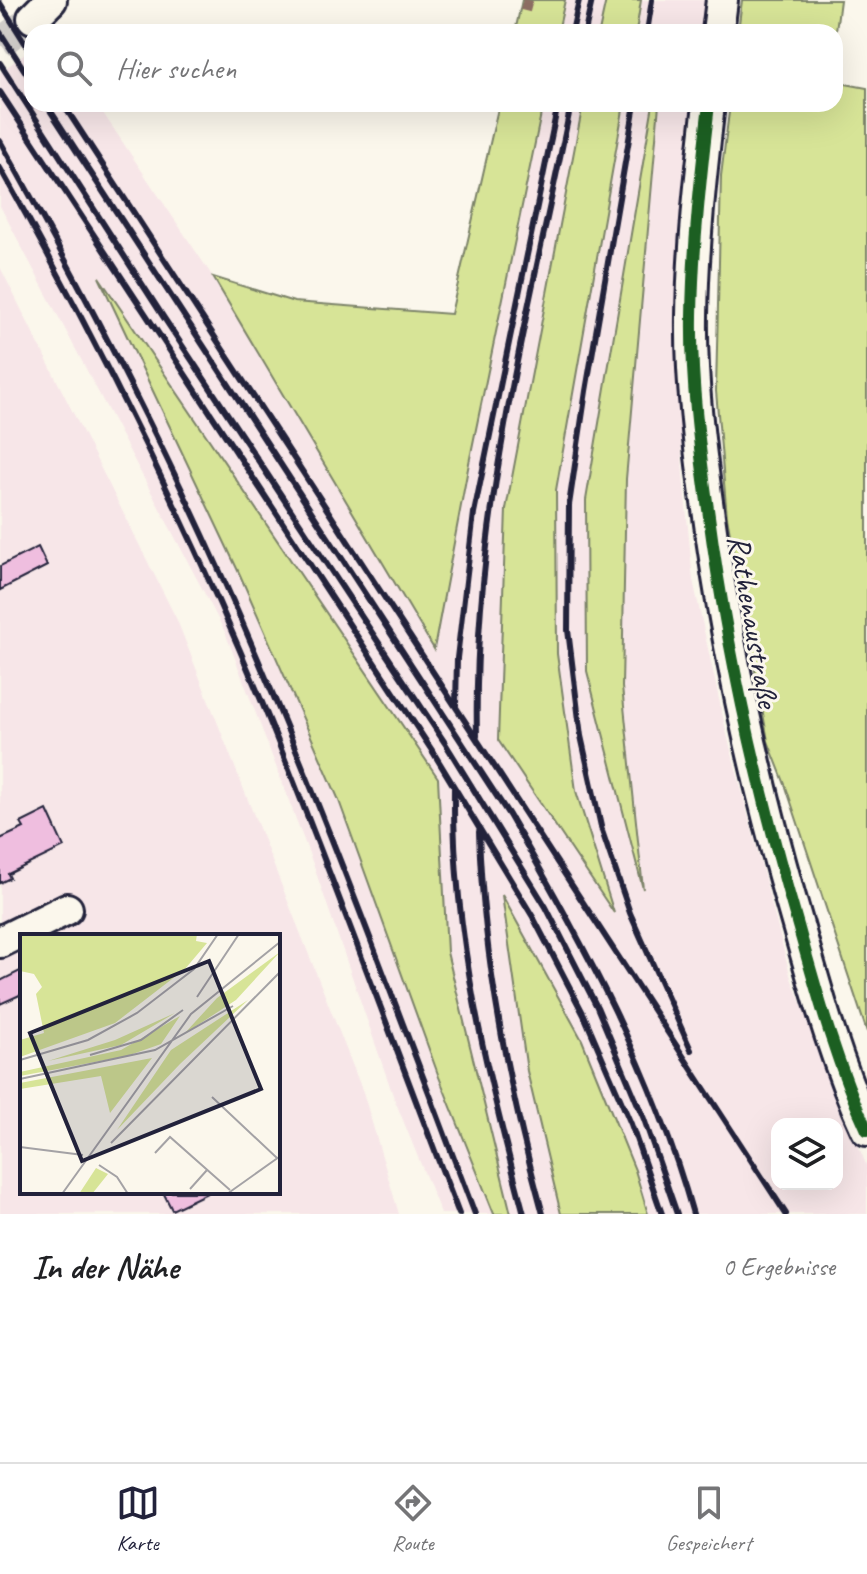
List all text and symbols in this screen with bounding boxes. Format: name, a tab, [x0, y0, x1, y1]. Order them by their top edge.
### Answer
search box	[24, 24, 843, 112]
icon: search	[52, 46, 96, 90]
text: Hier suchen	[116, 49, 236, 87]
street label: Rathenaustraße	[718, 531, 789, 713]
inset map	[20, 934, 280, 1194]
map controls	[771, 1118, 843, 1190]
button: layers	[771, 1118, 843, 1190]
text: In der Nähe	[32, 1245, 178, 1288]
text: 0 Ergebnisse	[722, 1250, 835, 1283]
tab: Karte	[116, 1481, 160, 1557]
tab: Route	[391, 1481, 435, 1557]
tab: Gespeichert	[666, 1481, 751, 1557]

